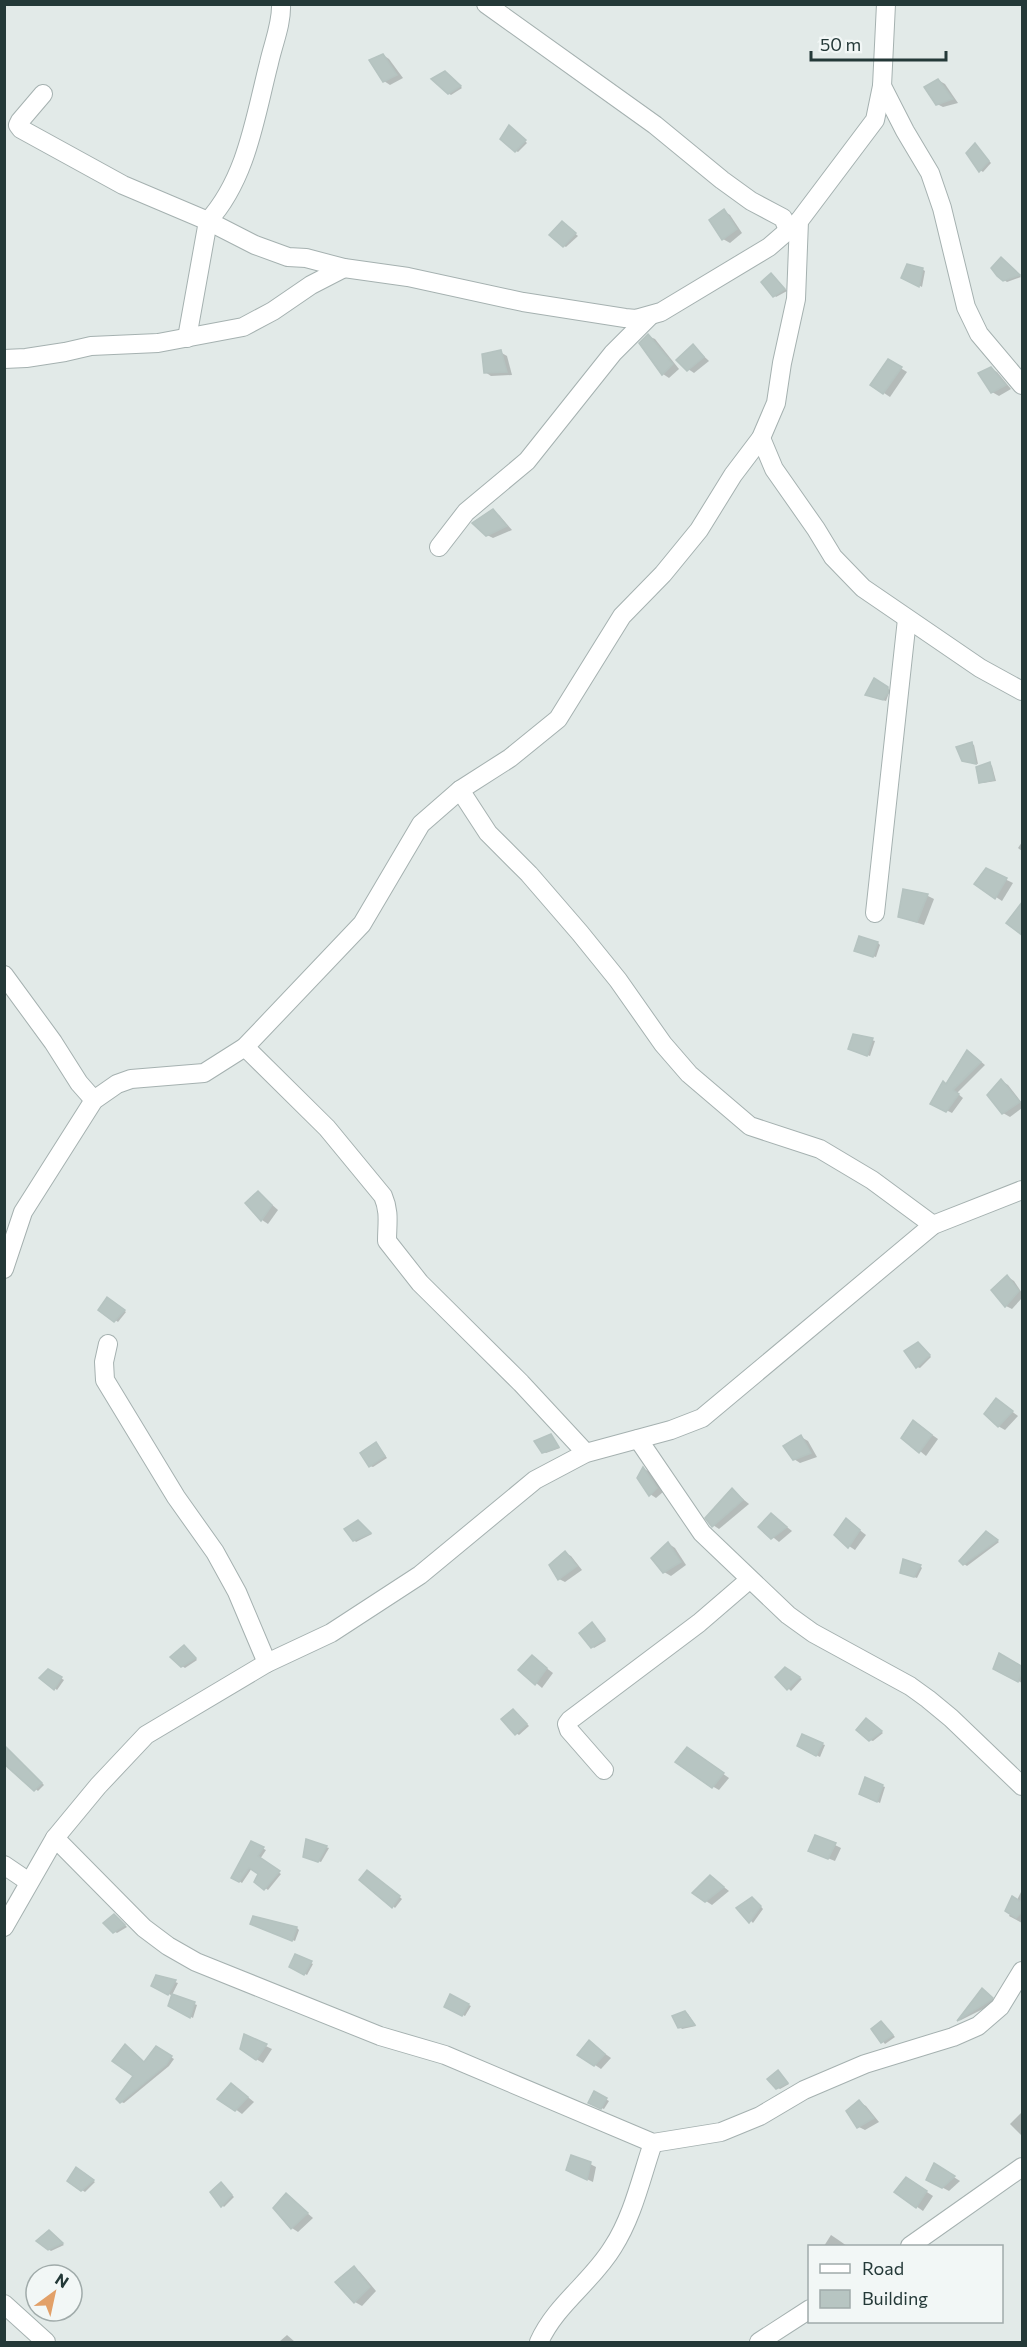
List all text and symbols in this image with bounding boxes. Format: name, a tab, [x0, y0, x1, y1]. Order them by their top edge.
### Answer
scale bar	[811, 24, 946, 62]
text: 50 m	[820, 33, 861, 55]
legend	[808, 2245, 1003, 2323]
text: Road	[862, 2257, 904, 2279]
north arrow	[24, 2263, 84, 2323]
text: N	[52, 2269, 73, 2291]
text: Building	[862, 2287, 928, 2309]

